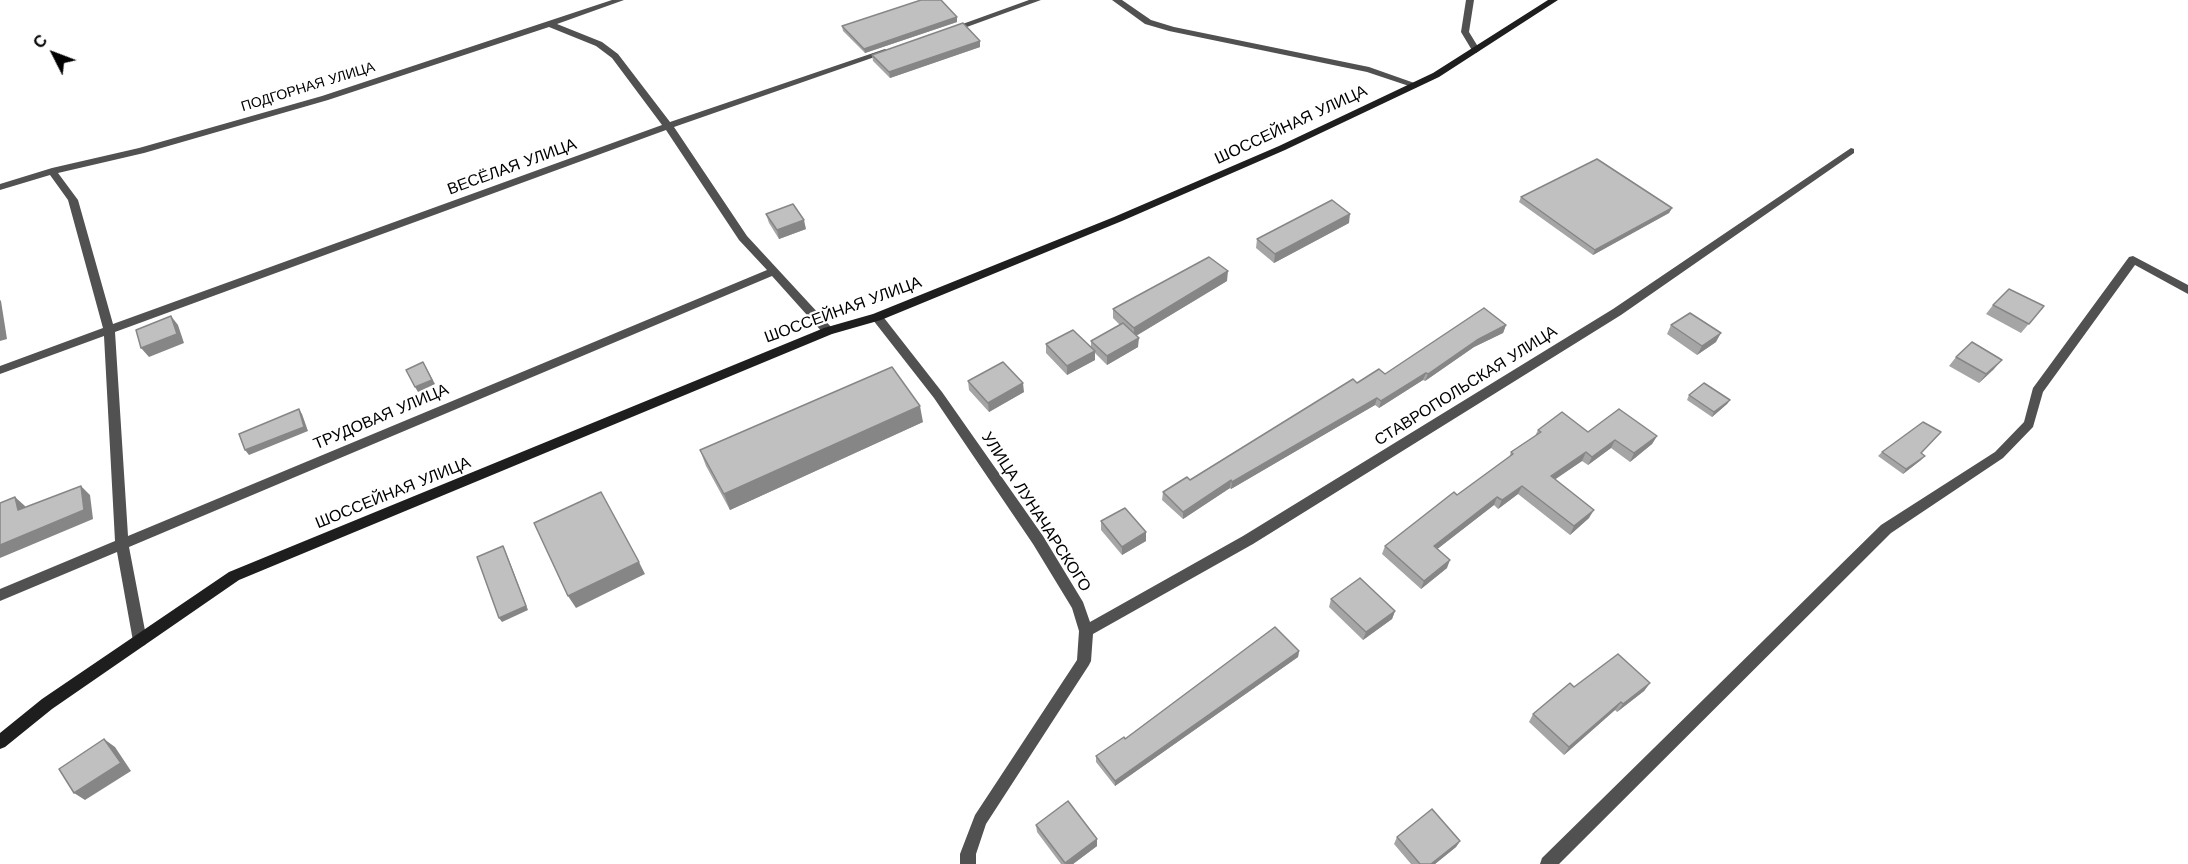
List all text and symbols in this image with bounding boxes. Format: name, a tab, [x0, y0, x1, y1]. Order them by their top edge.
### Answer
north arrow	[24, 24, 84, 84]
text: С	[29, 31, 51, 52]
street label: ПОДГОРНАЯ УЛИЦА	[239, 59, 377, 115]
street label: ШОССЕЙНАЯ УЛИЦА	[1212, 81, 1370, 169]
street label: ВЕСЁЛАЯ УЛИЦА	[445, 135, 579, 199]
street label: ШОССЕЙНАЯ УЛИЦА	[762, 273, 924, 347]
street label: СТАВРОПОЛЬСКАЯ УЛИЦА	[1371, 322, 1561, 450]
street label: ТРУДОВАЯ УЛИЦА	[311, 380, 451, 454]
street label: УЛИЦА ЛУНАЧАРСКОГО	[977, 429, 1095, 595]
street label: ШОССЕЙНАЯ УЛИЦА	[313, 453, 473, 533]

